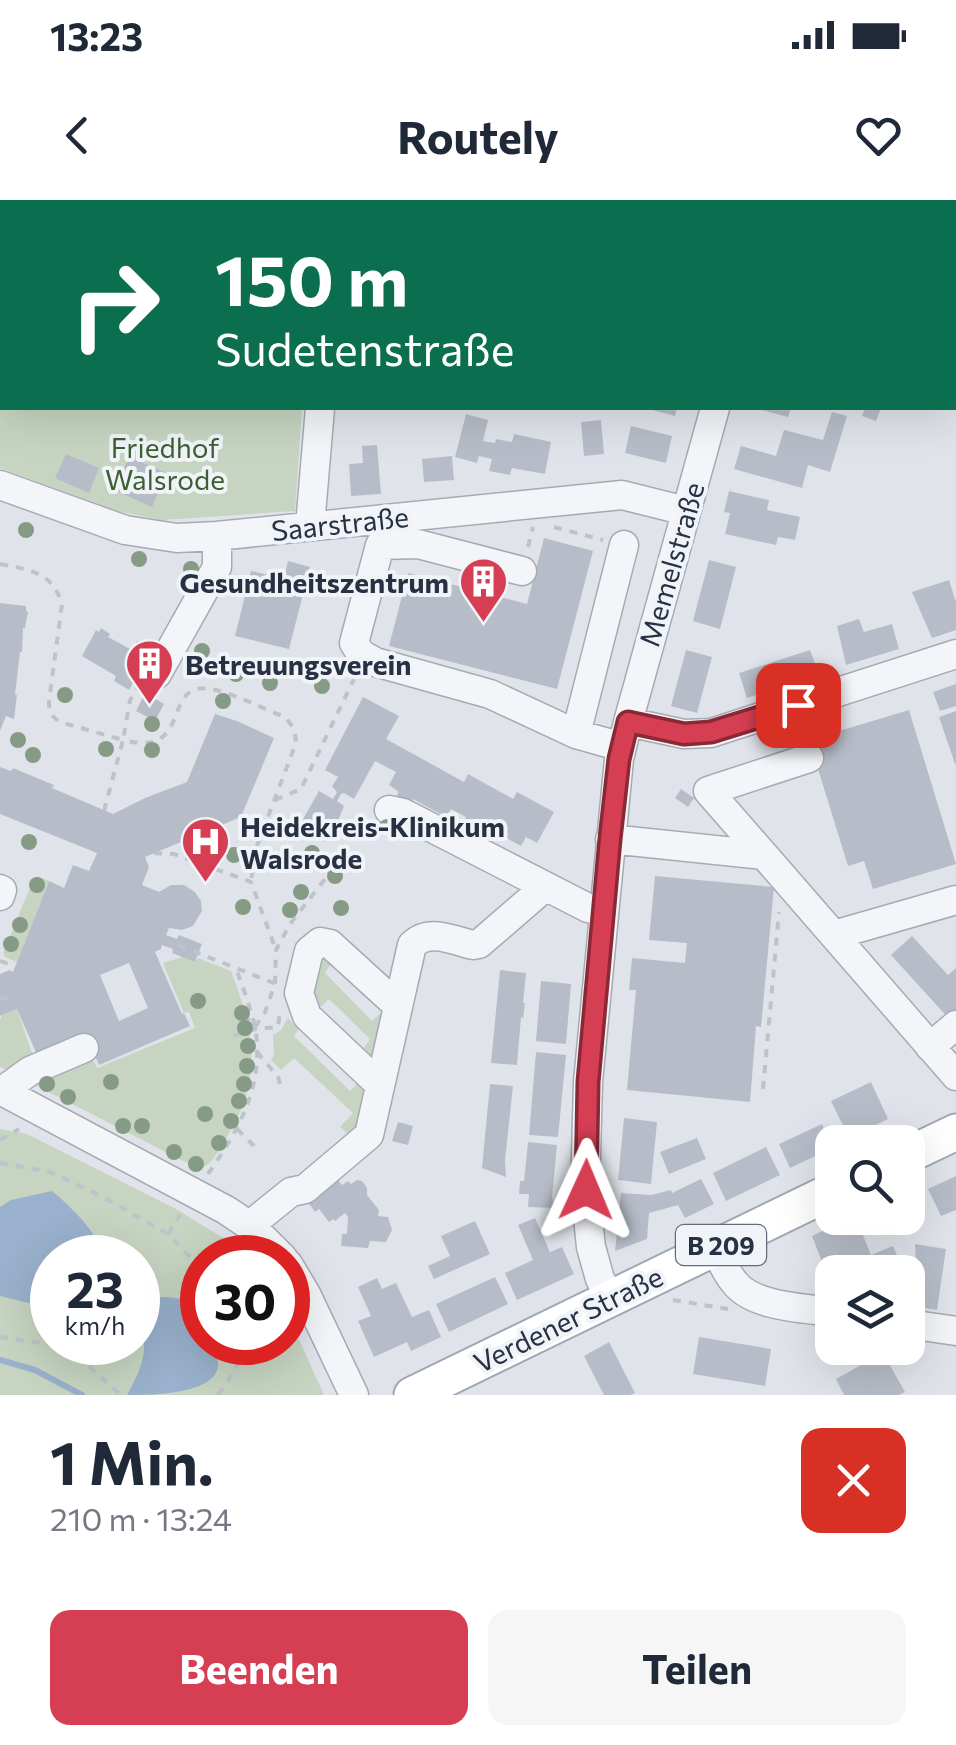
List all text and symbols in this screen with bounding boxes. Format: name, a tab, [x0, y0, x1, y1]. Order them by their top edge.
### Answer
text: 13:23	[50, 12, 143, 59]
icon: back	[50, 108, 105, 163]
text: Routely	[397, 108, 559, 163]
icon: heart	[851, 108, 906, 163]
text: 150 m	[215, 235, 408, 320]
icon: right	[50, 240, 180, 370]
text: Sudetenstraße	[215, 320, 514, 375]
park label: Friedhof Walsrode	[105, 430, 225, 496]
street label: Memelstraße	[631, 478, 711, 650]
street label: Saarstraße	[270, 499, 410, 547]
building icon: Gesundheitszentrum	[458, 556, 510, 624]
place label: Gesundheitszentrum	[180, 565, 449, 599]
building icon: Betreuungsverein	[124, 638, 176, 706]
place label: Betreuungsverein	[185, 647, 411, 681]
pin	[756, 663, 841, 748]
icon: arrive	[771, 678, 826, 733]
place label: Heidekreis-Klinikum Walsrode	[240, 809, 505, 875]
hospital icon: Heidekreis-Klinikum Walsrode	[179, 816, 231, 884]
map controls	[815, 1125, 925, 1365]
button: search	[815, 1125, 925, 1235]
position arrow	[534, 1138, 638, 1242]
road number: B 209	[676, 1225, 766, 1265]
speed limit sign: 30	[180, 1235, 310, 1365]
button: layers	[815, 1255, 925, 1365]
text: 23	[66, 1257, 124, 1318]
street label: Verdener Straße	[468, 1259, 668, 1379]
text: km/h	[65, 1310, 125, 1340]
text: 1 Min.	[50, 1424, 214, 1497]
button: close	[801, 1428, 906, 1533]
text: 210 m · 13:24	[50, 1498, 232, 1538]
button: Beenden	[50, 1610, 468, 1725]
button: Teilen	[488, 1610, 906, 1725]

